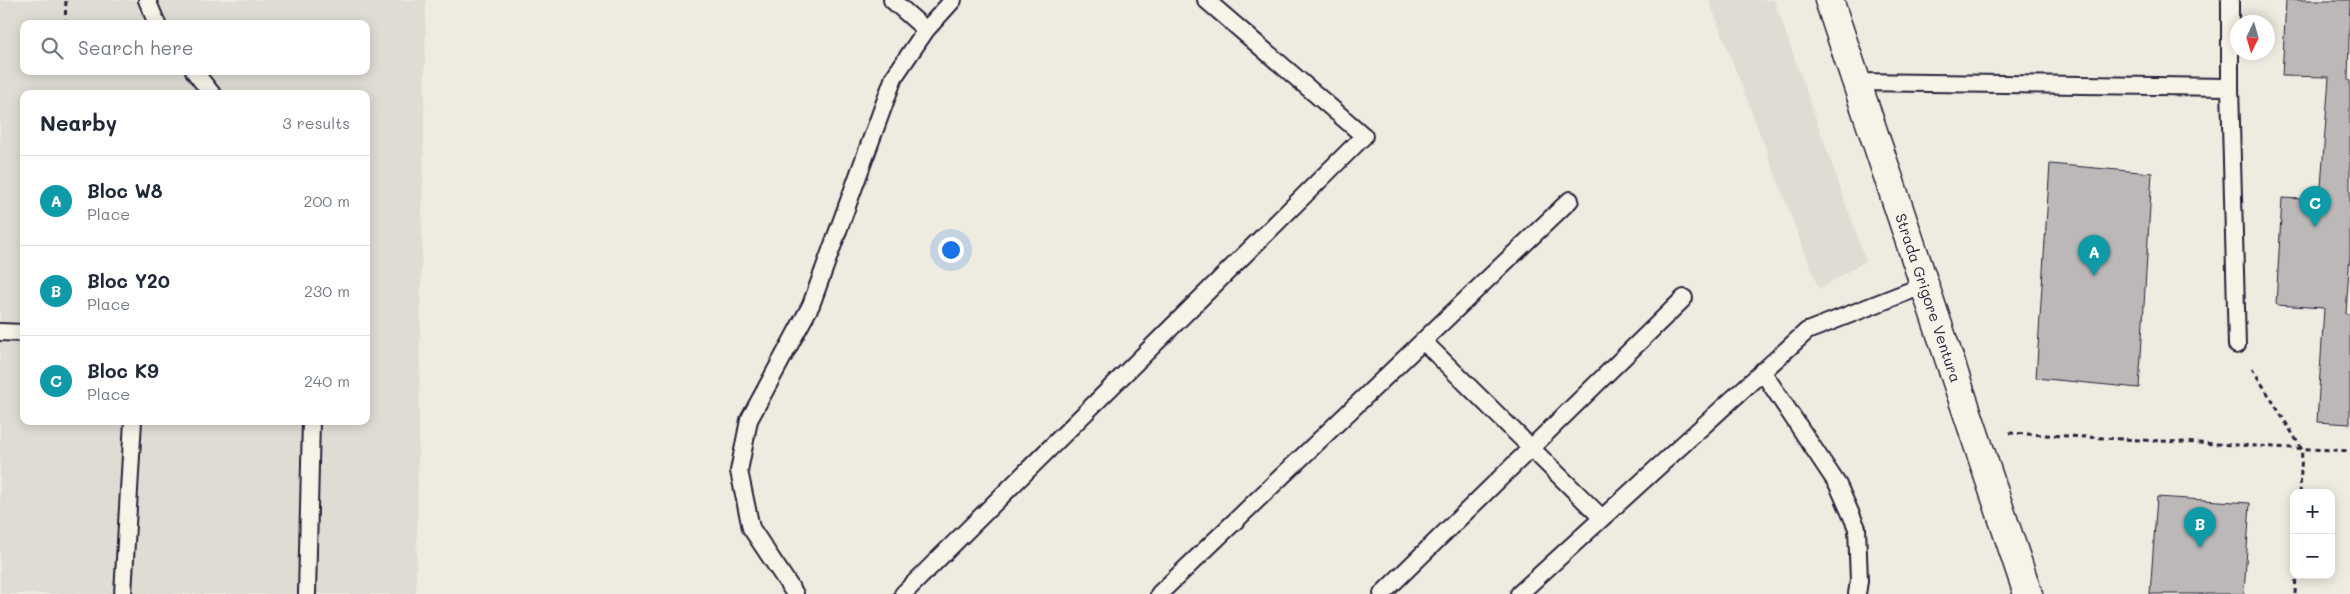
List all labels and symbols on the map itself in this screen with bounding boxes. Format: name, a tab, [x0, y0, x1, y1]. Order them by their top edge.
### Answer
north arrow	[2230, 15, 2275, 60]
pin: C	[2299, 186, 2331, 227]
street label: Strada Grigore Ventura	[1891, 211, 1966, 385]
pin: A	[2078, 235, 2110, 276]
your location	[938, 237, 964, 263]
pin: B	[2184, 507, 2216, 548]

